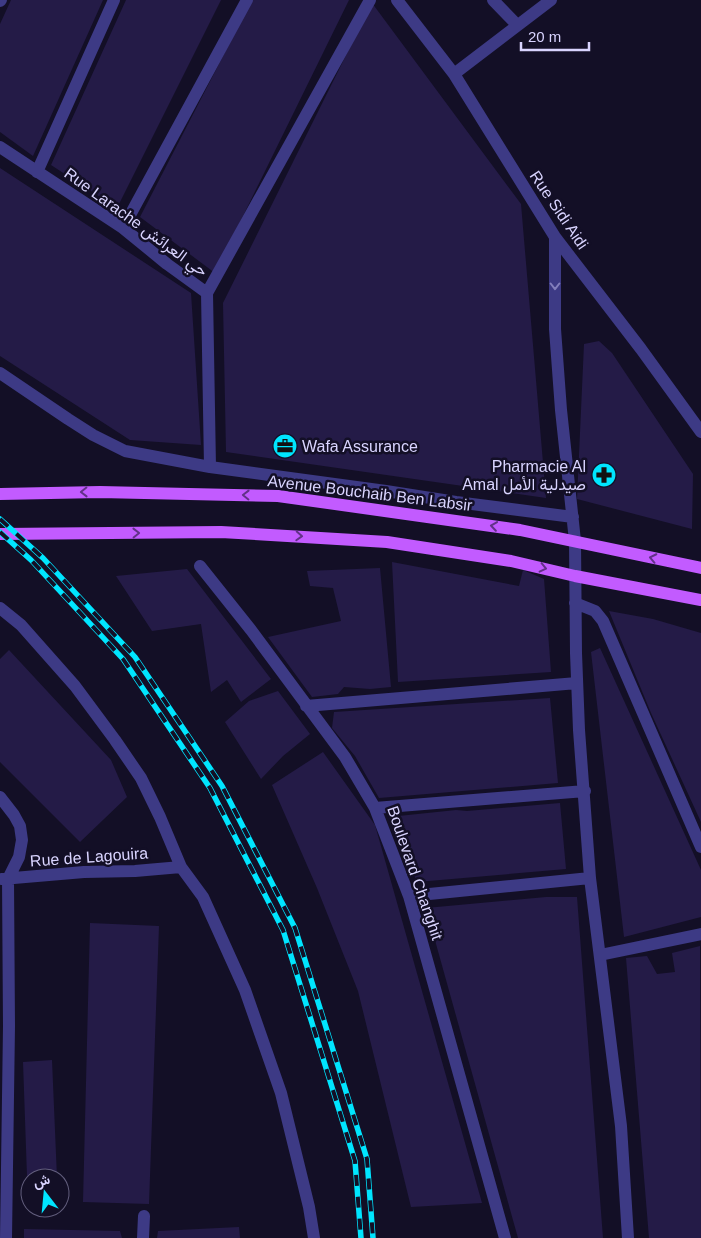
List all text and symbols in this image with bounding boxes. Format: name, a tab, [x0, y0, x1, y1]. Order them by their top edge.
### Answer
scale bar	[521, 20, 588, 52]
text: 20 m	[528, 28, 561, 45]
street label: Rue Larache حي العرائش	[58, 164, 211, 284]
street label: Rue Sidi Aidi	[527, 168, 591, 252]
one-way arrow	[550, 282, 560, 290]
office icon: Wafa Assurance	[272, 433, 298, 459]
place label: Wafa Assurance	[302, 438, 418, 455]
place label: Pharmacie Al Amal صيدلية الأمل	[462, 458, 586, 495]
pharmacy icon: Pharmacie Al Amal صيدلية الأمل	[591, 462, 617, 488]
street label: Avenue Bouchaib Ben Labsir	[267, 472, 474, 514]
one-way arrow	[79, 487, 87, 497]
one-way arrow	[242, 490, 250, 500]
one-way arrow	[490, 522, 498, 532]
one-way arrow	[132, 528, 140, 539]
one-way arrow	[295, 531, 303, 542]
one-way arrow	[649, 553, 658, 564]
one-way arrow	[539, 562, 547, 573]
street label: Boulevard Changhit	[384, 804, 446, 943]
street label: Rue de Lagouira	[29, 844, 149, 870]
north arrow	[20, 1168, 70, 1218]
text: ش	[31, 1170, 52, 1191]

